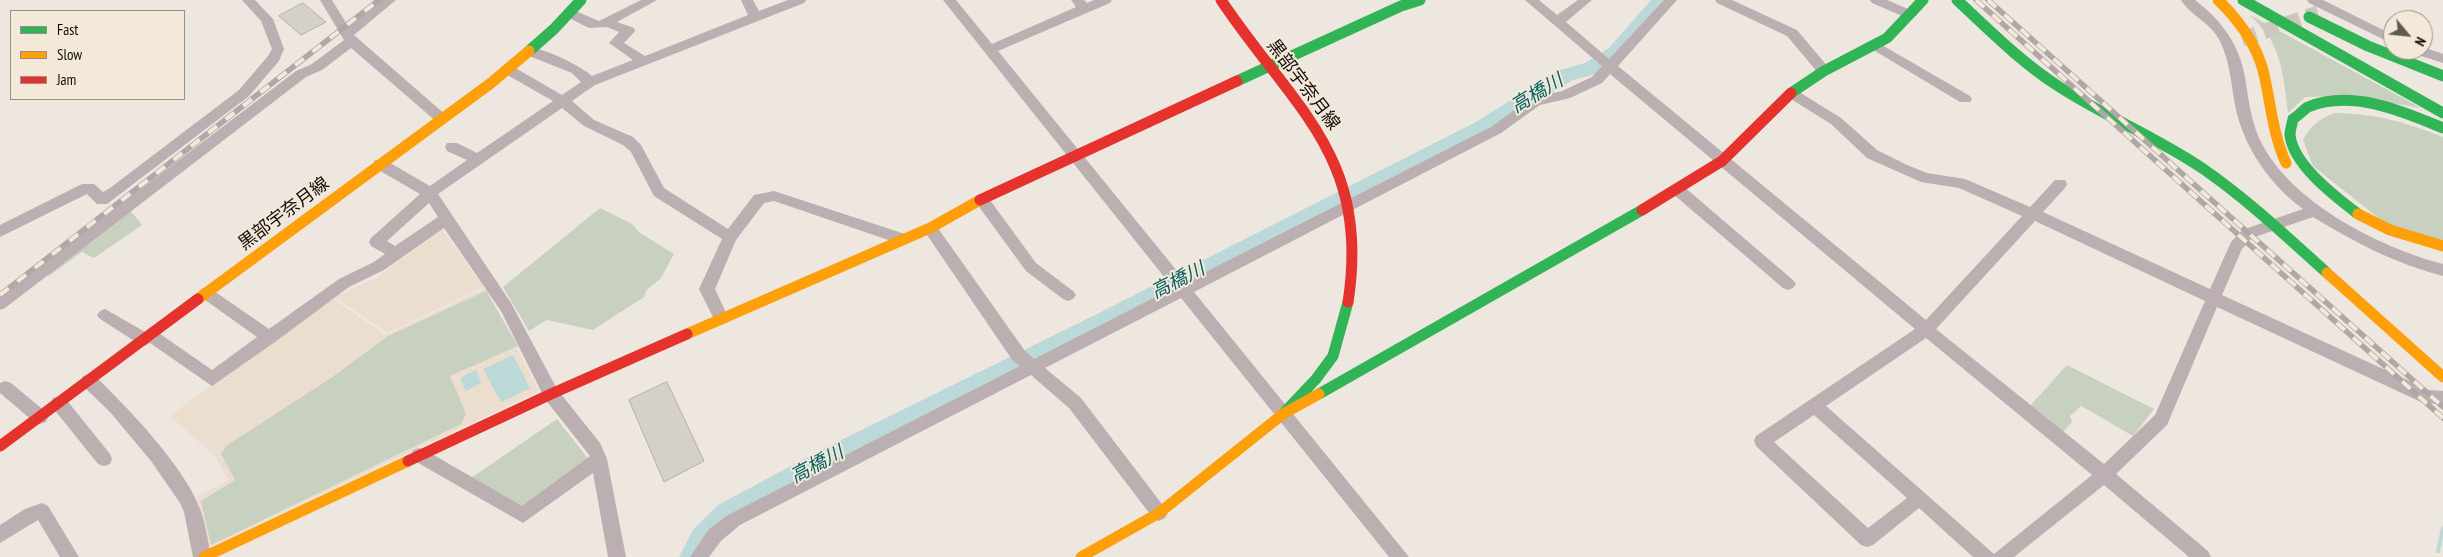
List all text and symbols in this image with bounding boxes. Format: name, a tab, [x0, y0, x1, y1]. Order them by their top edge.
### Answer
legend	[10, 10, 185, 100]
north arrow	[2383, 10, 2433, 60]
text: Fast	[57, 20, 78, 39]
text: N	[2411, 34, 2430, 49]
street label: 黒部宇奈月線	[1262, 35, 1344, 135]
text: Slow	[57, 45, 82, 64]
text: Jam	[57, 70, 76, 89]
water label: 高橋川	[1507, 70, 1567, 118]
street label: 黒部宇奈月線	[234, 173, 334, 255]
water label: 高橋川	[1147, 258, 1209, 304]
water label: 高橋川	[786, 442, 848, 488]

